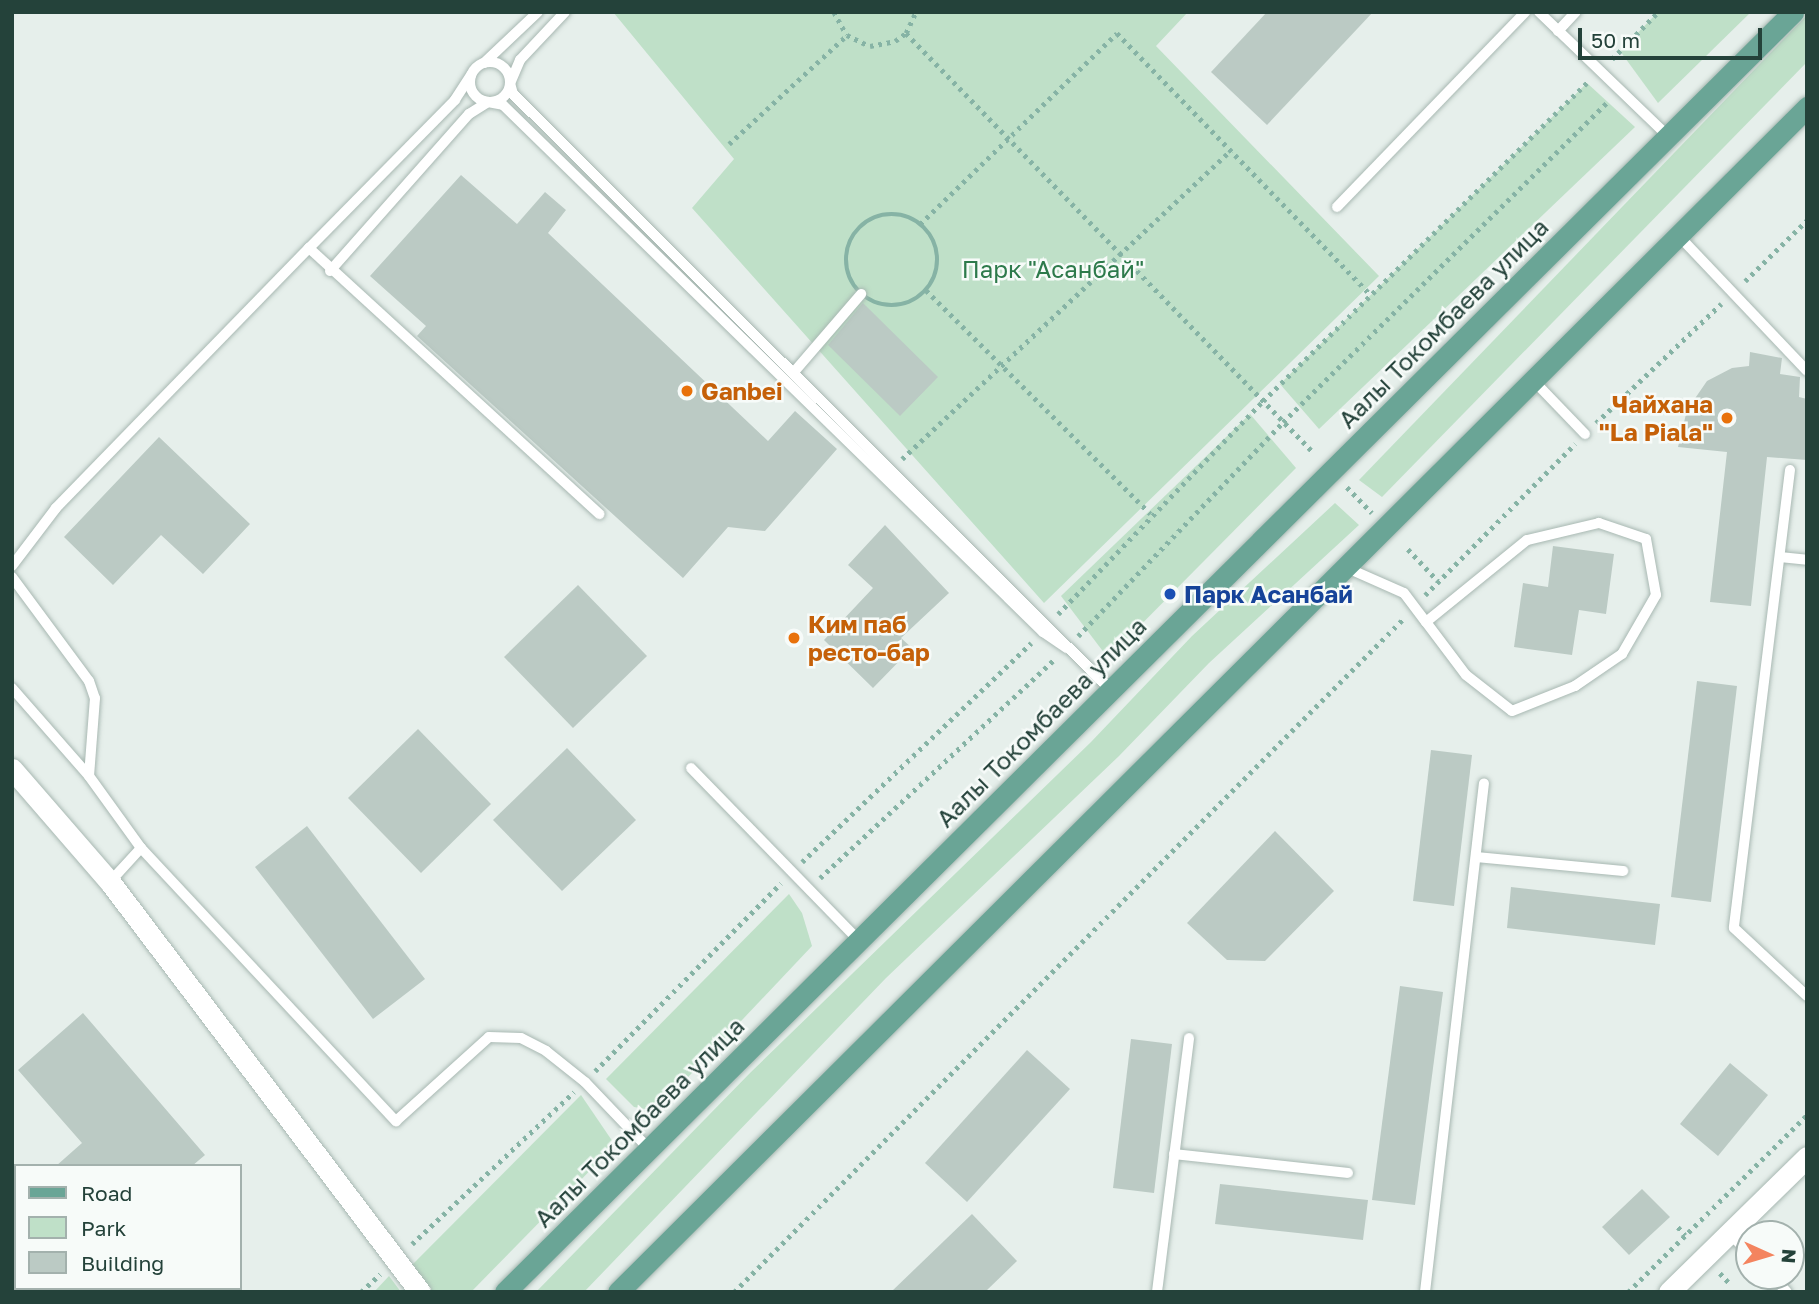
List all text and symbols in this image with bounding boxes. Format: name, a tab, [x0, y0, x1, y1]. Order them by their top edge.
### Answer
scale bar	[1581, 14, 1765, 58]
text: 50 m	[1591, 27, 1640, 53]
street label: Аалы Токомбаева улица	[1332, 212, 1554, 434]
park label: Парк "Асанбай"	[962, 255, 1144, 283]
place label: Ganbei	[701, 377, 783, 405]
marker: Ganbei	[679, 383, 695, 399]
place label: Чайхана "La Piala"	[1599, 390, 1713, 446]
marker: Чайхана "La Piala"	[1719, 410, 1735, 426]
place label: Парк Асанбай	[1184, 580, 1353, 608]
marker: Парк Асанбай	[1162, 586, 1178, 602]
place label: Ким паб ресто-бар	[808, 610, 930, 666]
street label: Аалы Токомбаева улица	[930, 611, 1152, 833]
marker: Ким паб ресто-бар	[786, 630, 802, 646]
street label: Аалы Токомбаева улица	[528, 1011, 750, 1233]
legend	[14, 1164, 242, 1290]
text: Road	[81, 1180, 132, 1206]
text: Park	[81, 1215, 126, 1241]
north arrow	[1735, 1220, 1805, 1290]
text: N	[1777, 1248, 1801, 1264]
text: Building	[81, 1250, 164, 1276]

